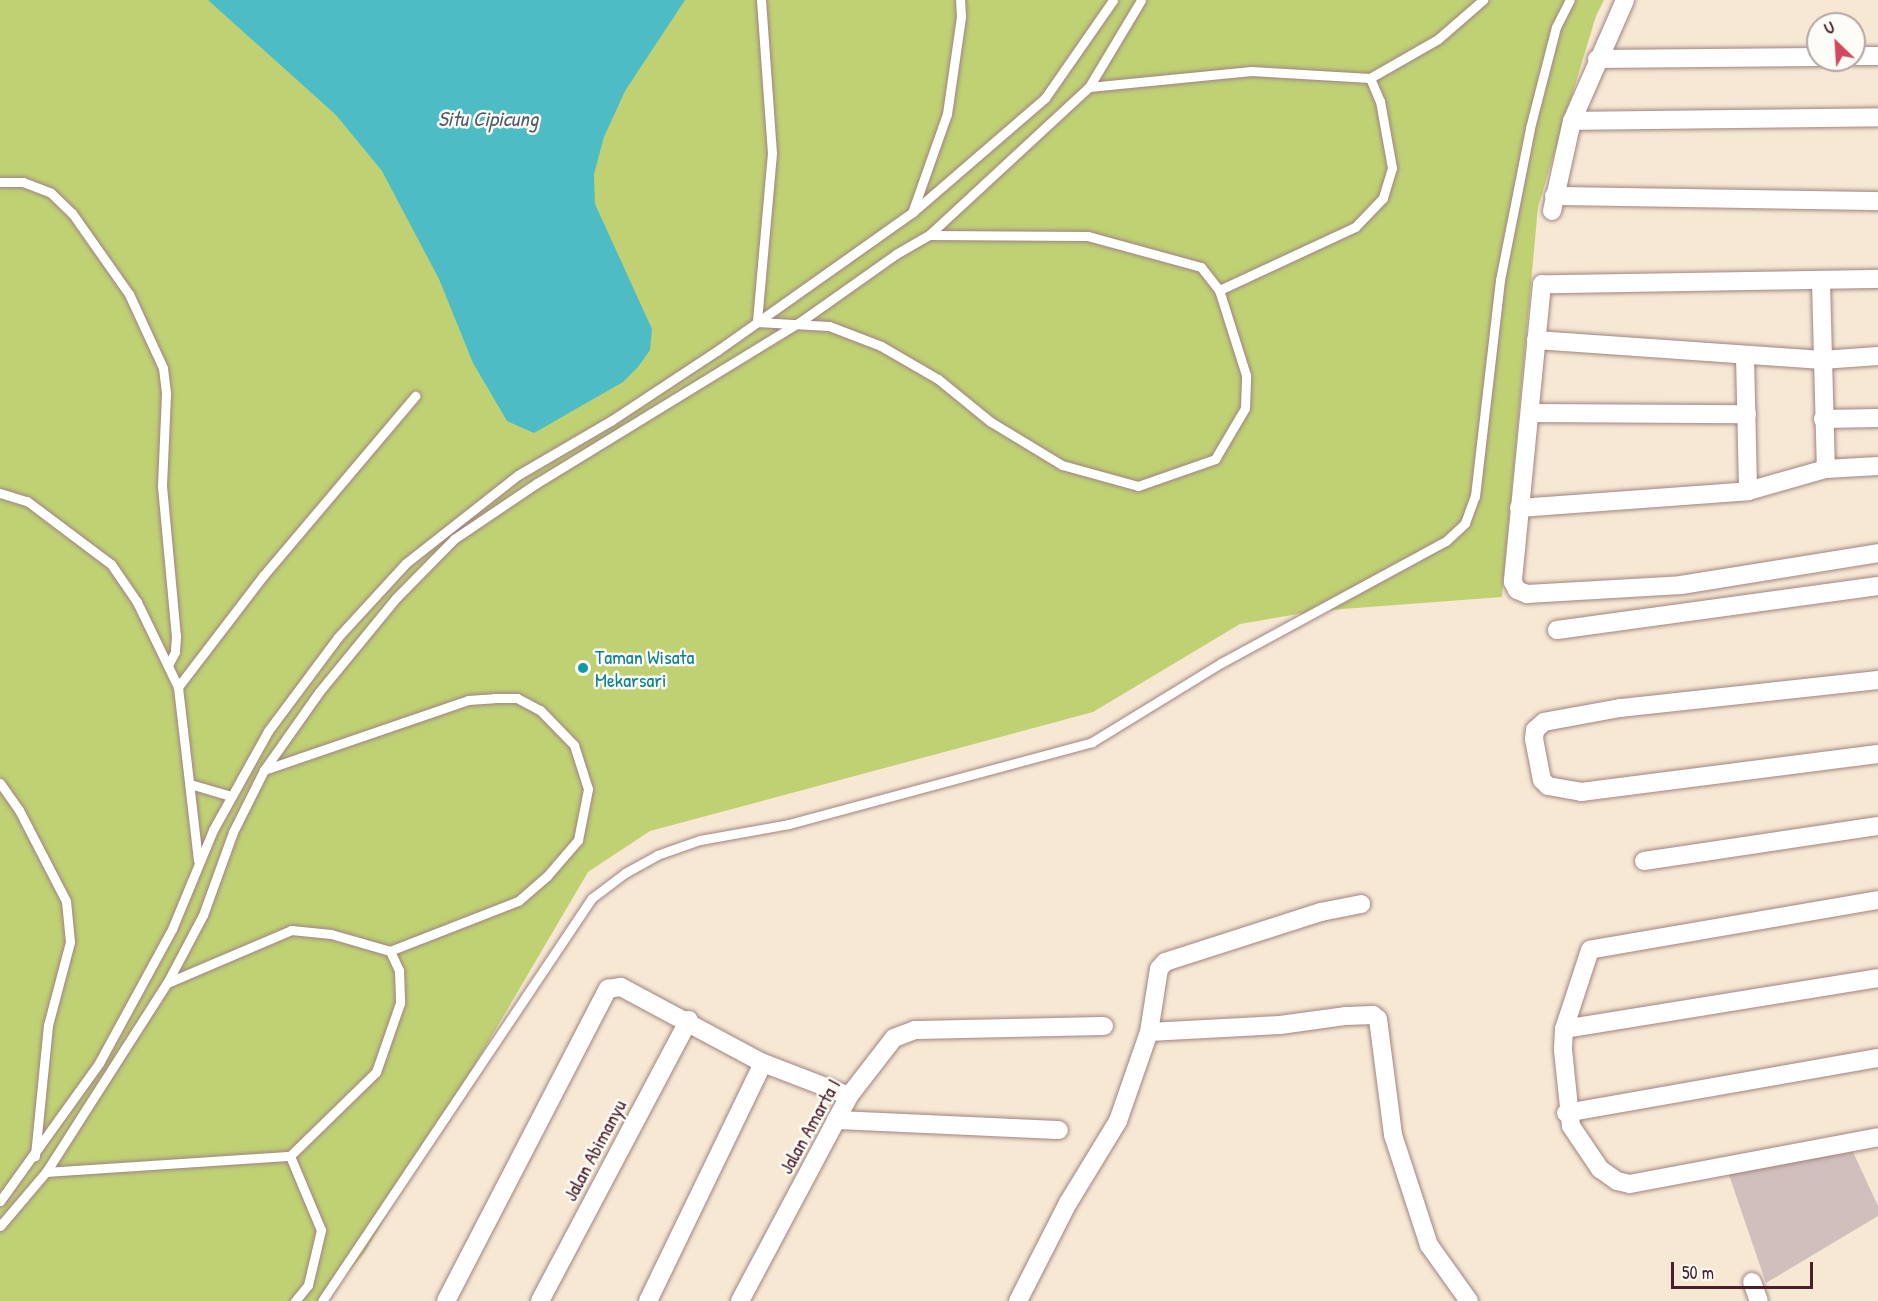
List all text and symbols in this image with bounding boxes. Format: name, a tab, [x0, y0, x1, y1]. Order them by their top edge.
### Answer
north arrow	[1806, 12, 1866, 72]
text: U	[1821, 16, 1838, 39]
water label: Situ Cipicung	[438, 106, 538, 132]
place label: Taman Wisata Mekarsari	[595, 644, 694, 691]
marker: Taman Wisata Mekarsari	[576, 661, 590, 675]
street label: Jalan Amarta I	[773, 1074, 845, 1178]
street label: Jalan Abimanyu	[557, 1095, 631, 1205]
scale bar	[1674, 1250, 1816, 1288]
text: 50 m	[1682, 1260, 1714, 1285]

